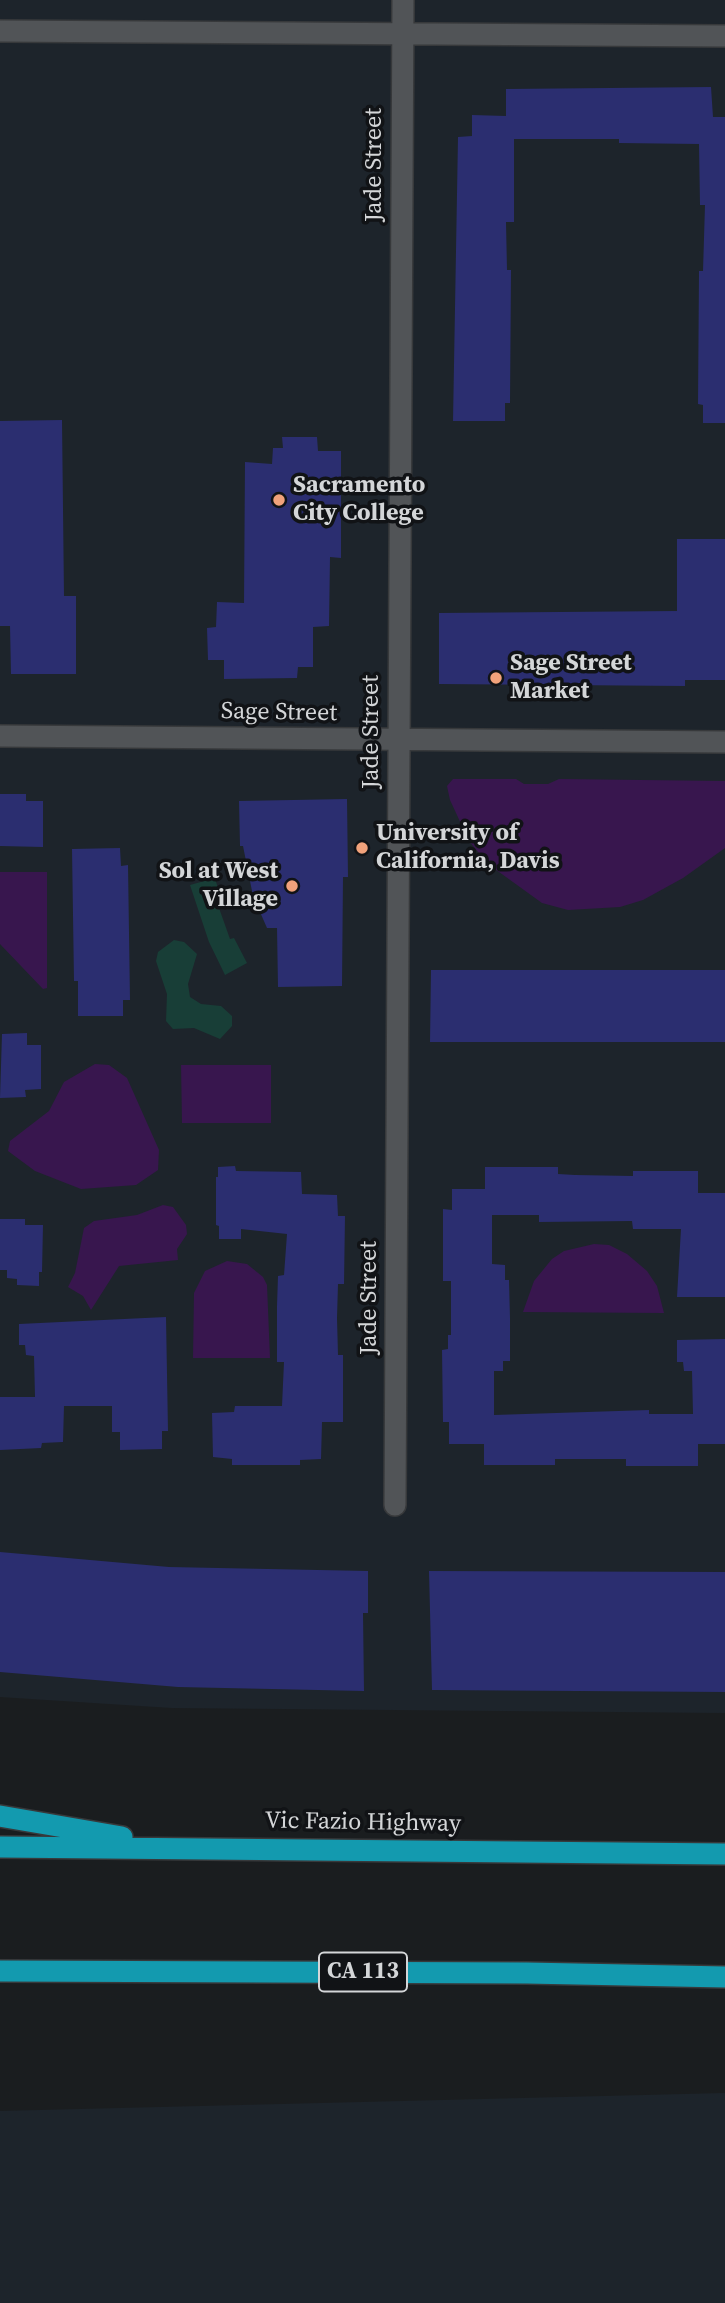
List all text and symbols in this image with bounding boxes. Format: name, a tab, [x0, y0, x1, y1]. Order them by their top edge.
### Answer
street label: Jade Street	[361, 108, 389, 222]
place label: Sacramento City College	[293, 472, 425, 528]
marker: Sacramento City College	[271, 492, 287, 508]
place label: Sage Street Market	[510, 650, 632, 706]
marker: Sage Street Market	[488, 670, 504, 686]
street label: Jade Street	[358, 675, 386, 789]
street label: Sage Street	[221, 698, 337, 728]
place label: University of California, Davis	[376, 820, 560, 876]
marker: University of California, Davis	[354, 840, 370, 856]
place label: Sol at West Village	[159, 858, 278, 914]
marker: Sol at West Village	[284, 878, 300, 894]
street label: Jade Street	[356, 1241, 384, 1355]
street label: Vic Fazio Highway	[265, 1807, 461, 1839]
road number: CA 113	[319, 1952, 407, 1992]

